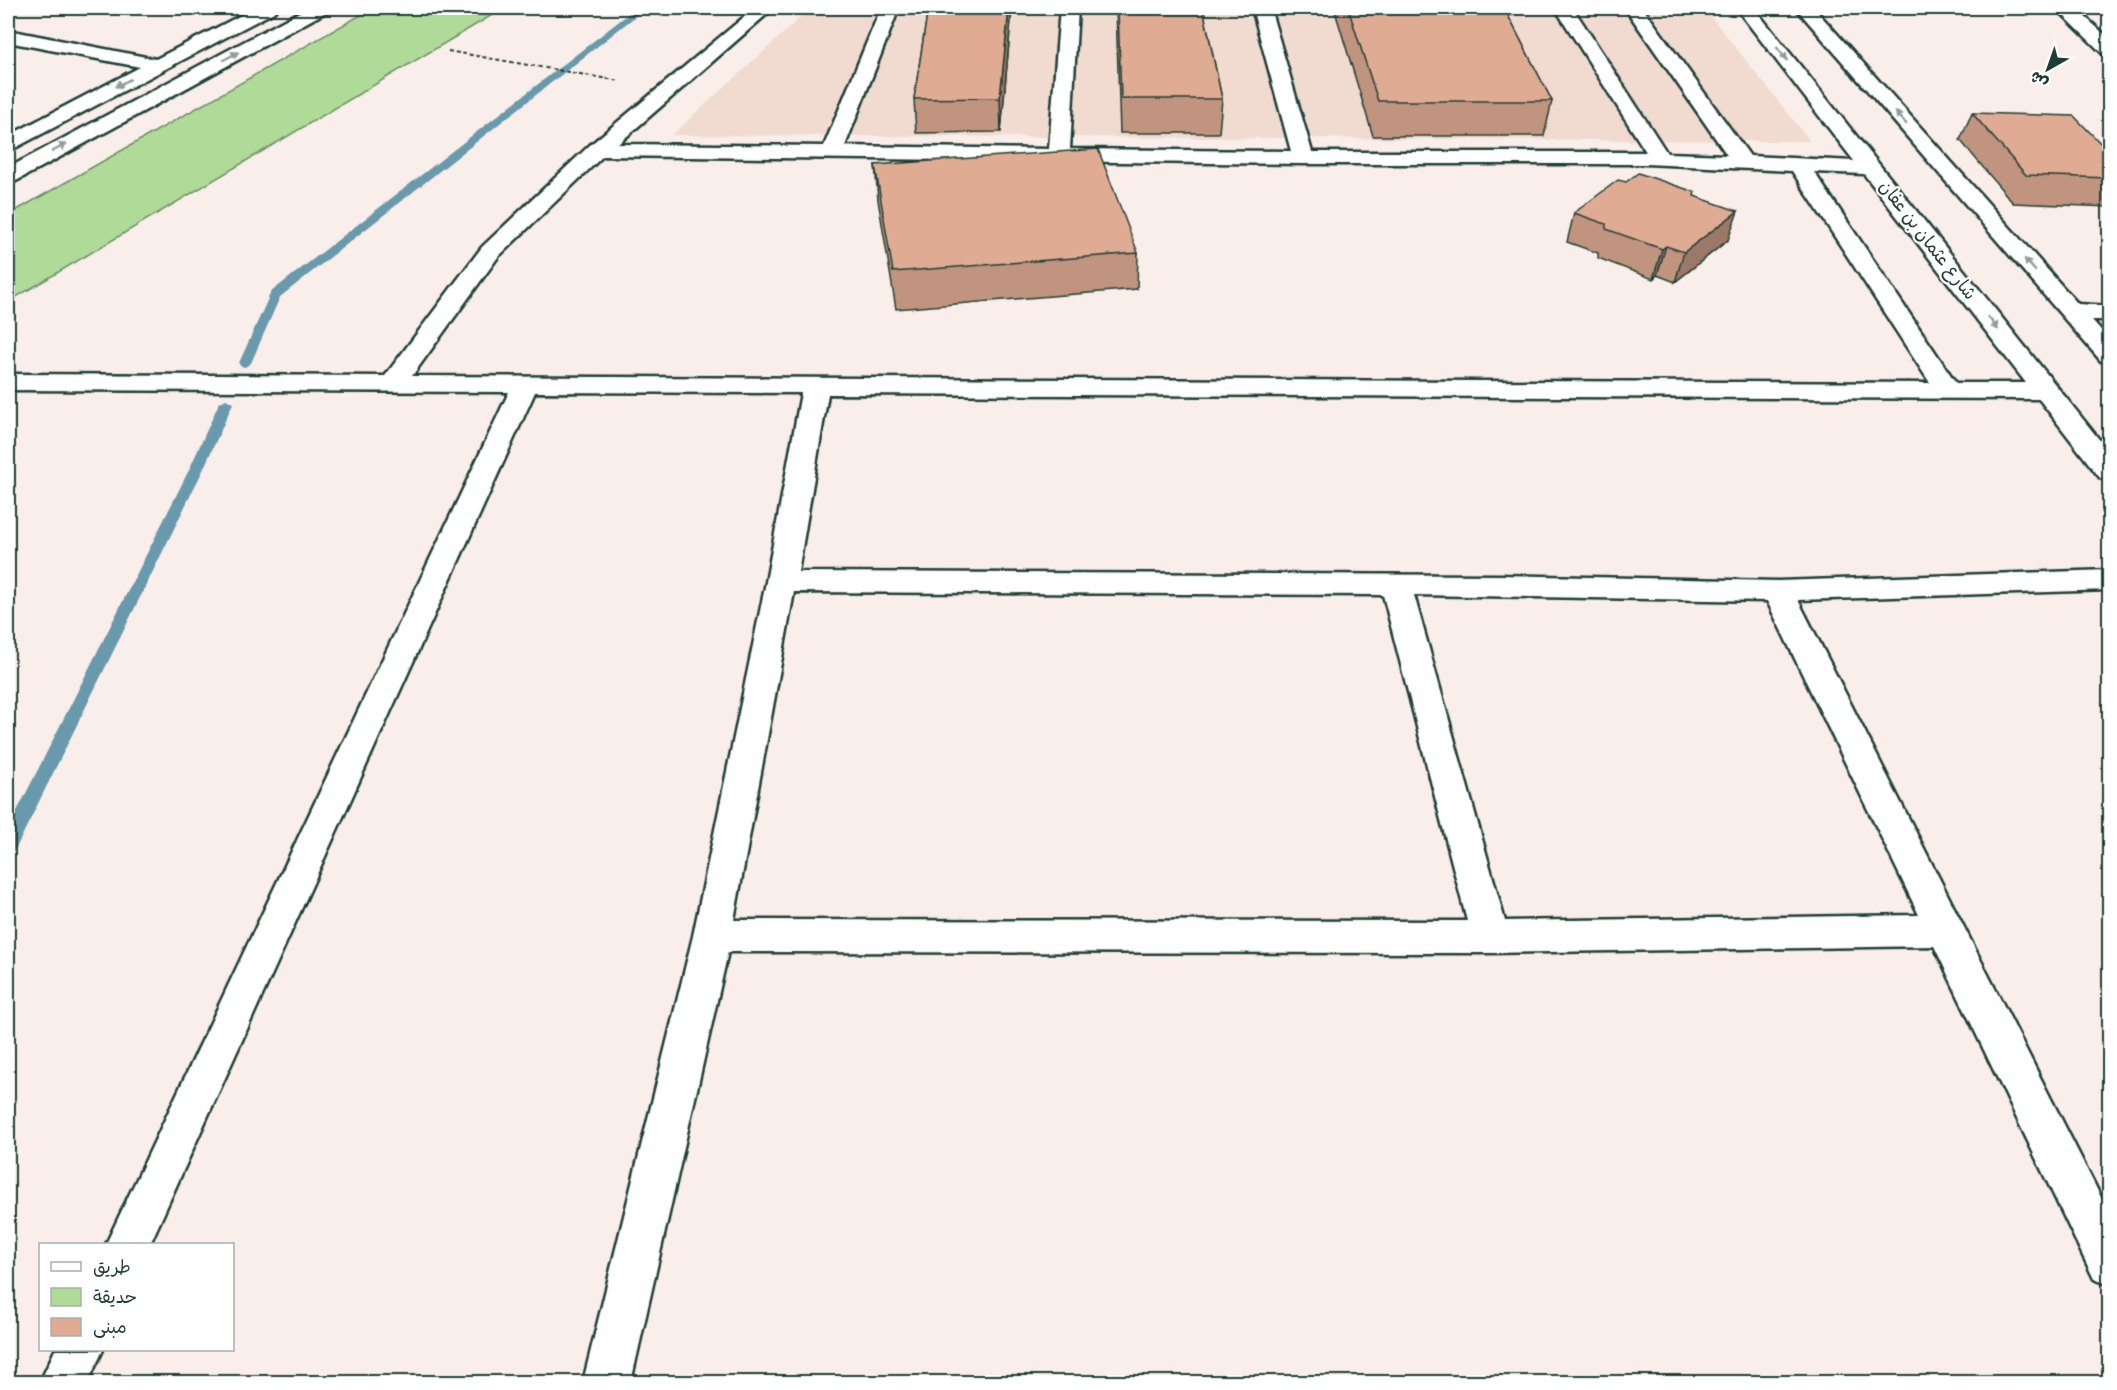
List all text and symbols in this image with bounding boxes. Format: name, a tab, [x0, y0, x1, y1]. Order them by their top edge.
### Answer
north arrow	[2018, 39, 2078, 99]
one-way arrow	[1775, 46, 1787, 61]
one-way arrow	[222, 51, 240, 61]
text: ش	[2025, 66, 2052, 95]
one-way arrow	[114, 78, 132, 88]
one-way arrow	[1895, 111, 1908, 126]
one-way arrow	[51, 143, 68, 153]
street label: شارع عثمان بن عفان	[1874, 175, 1983, 305]
one-way arrow	[2023, 257, 2036, 273]
one-way arrow	[1986, 315, 1998, 330]
legend	[39, 1243, 234, 1351]
text: طريق	[93, 1254, 131, 1279]
text: حديقة	[93, 1284, 137, 1309]
text: مبنى	[93, 1314, 127, 1339]

